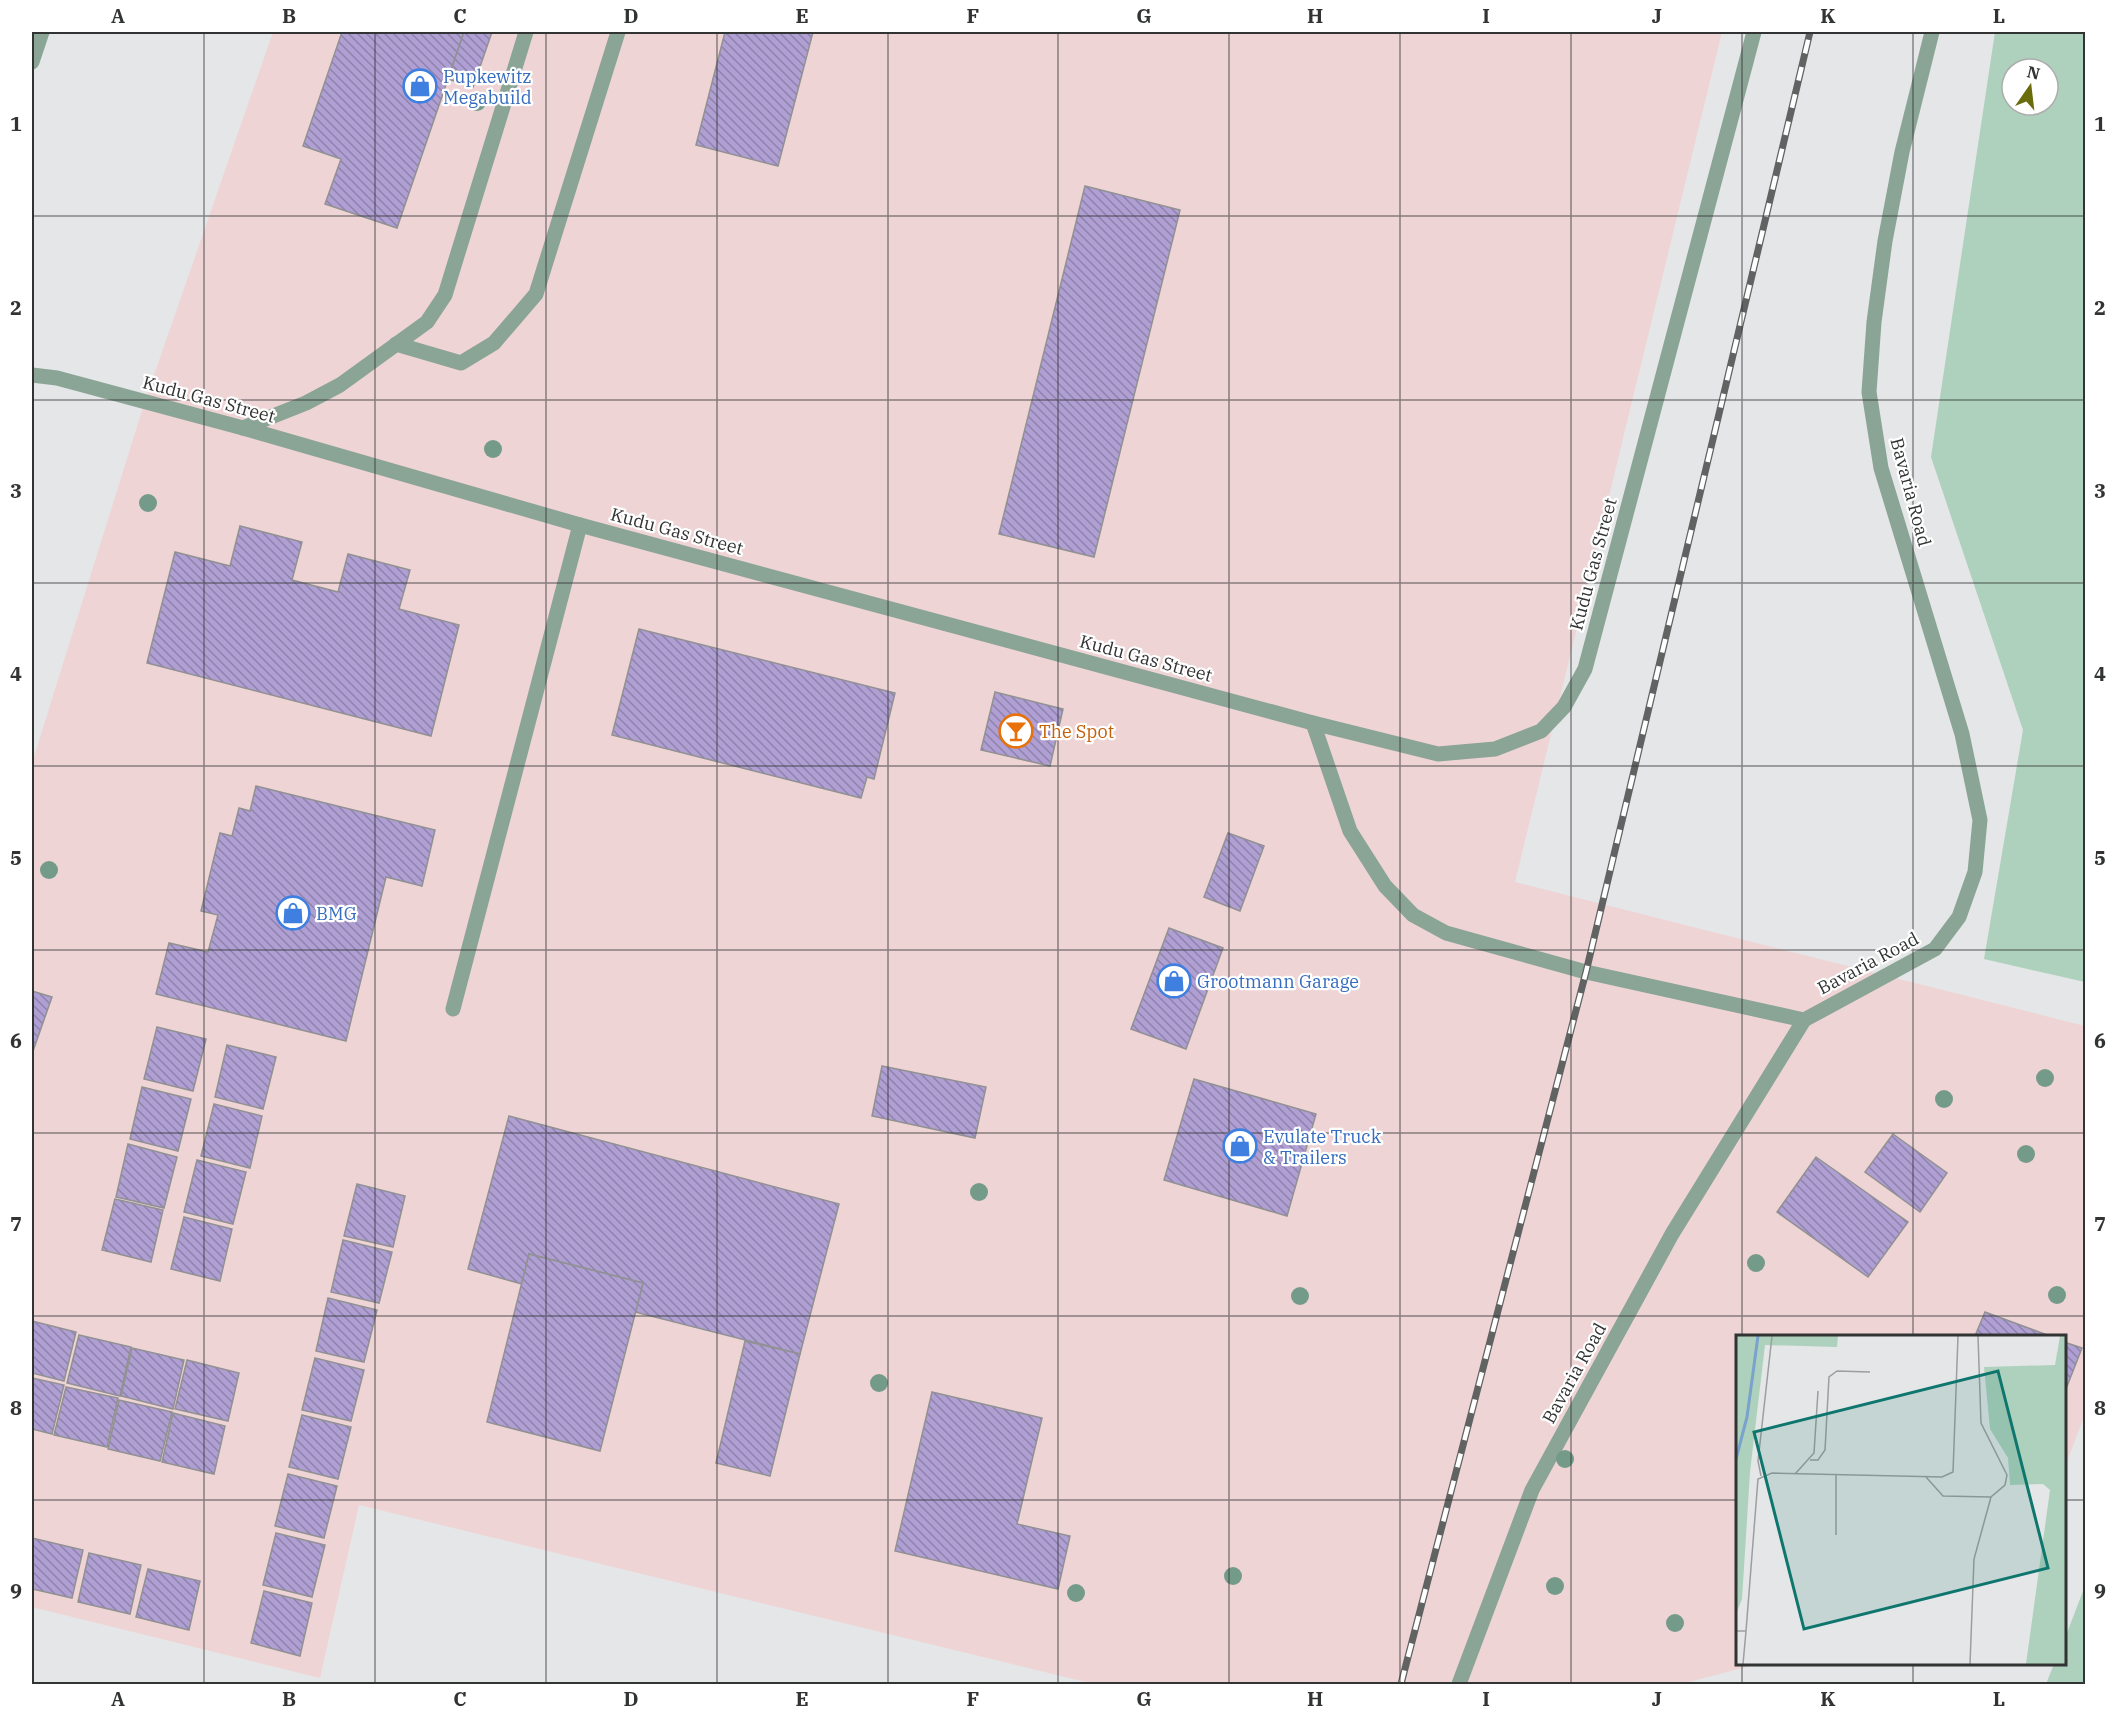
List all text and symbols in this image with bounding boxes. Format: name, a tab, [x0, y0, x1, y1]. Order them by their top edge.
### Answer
text: A	[111, 2, 125, 29]
text: B	[282, 2, 296, 29]
text: C	[453, 2, 467, 29]
text: D	[623, 2, 639, 29]
text: E	[795, 2, 809, 29]
text: F	[967, 2, 979, 29]
text: G	[1136, 2, 1152, 29]
text: H	[1307, 2, 1323, 29]
text: I	[1482, 2, 1490, 29]
text: J	[1652, 2, 1662, 29]
text: K	[1820, 2, 1836, 29]
text: L	[1993, 2, 2005, 29]
north arrow	[2000, 57, 2060, 117]
text: N	[2025, 61, 2042, 84]
place label: Pupkewitz Megabuild	[443, 65, 532, 109]
shop icon: Pupkewitz Megabuild	[402, 68, 438, 104]
text: 1	[10, 110, 22, 137]
text: 1	[2094, 110, 2106, 137]
text: 2	[10, 294, 22, 321]
text: 2	[2094, 294, 2106, 321]
street label: Kudu Gas Street	[140, 370, 278, 428]
street label: Bavaria Road	[1885, 435, 1937, 549]
text: 3	[10, 477, 22, 504]
text: 3	[2094, 477, 2106, 504]
street label: Kudu Gas Street	[1564, 495, 1622, 633]
street label: Kudu Gas Street	[608, 502, 746, 560]
street label: Kudu Gas Street	[1077, 629, 1215, 687]
text: 4	[10, 660, 22, 687]
text: 4	[2094, 660, 2106, 687]
bar icon: The Spot	[998, 713, 1034, 749]
place label: The Spot	[1039, 720, 1114, 743]
text: 5	[10, 844, 22, 871]
text: 5	[2094, 844, 2106, 871]
shop icon: BMG	[275, 895, 311, 931]
place label: BMG	[316, 902, 357, 925]
street label: Bavaria Road	[1813, 927, 1923, 999]
shop icon: Grootmann Garage	[1156, 963, 1192, 999]
place label: Grootmann Garage	[1197, 970, 1359, 993]
text: 6	[10, 1027, 22, 1054]
text: 6	[2094, 1027, 2106, 1054]
place label: Evulate Truck & Trailers	[1263, 1125, 1382, 1169]
shop icon: Evulate Truck & Trailers	[1222, 1128, 1258, 1164]
text: 7	[10, 1210, 22, 1237]
text: 7	[2094, 1210, 2106, 1237]
street label: Bavaria Road	[1537, 1319, 1611, 1427]
inset map	[1736, 1335, 2066, 1665]
text: 8	[10, 1394, 22, 1421]
text: 8	[2094, 1394, 2106, 1421]
text: 9	[10, 1577, 22, 1604]
text: 9	[2094, 1577, 2106, 1604]
text: A	[111, 1685, 125, 1712]
text: B	[282, 1685, 296, 1712]
text: C	[453, 1685, 467, 1712]
text: D	[623, 1685, 639, 1712]
text: E	[795, 1685, 809, 1712]
text: F	[967, 1685, 979, 1712]
text: G	[1136, 1685, 1152, 1712]
text: H	[1307, 1685, 1323, 1712]
text: I	[1482, 1685, 1490, 1712]
text: J	[1652, 1685, 1662, 1712]
text: K	[1820, 1685, 1836, 1712]
text: L	[1993, 1685, 2005, 1712]

